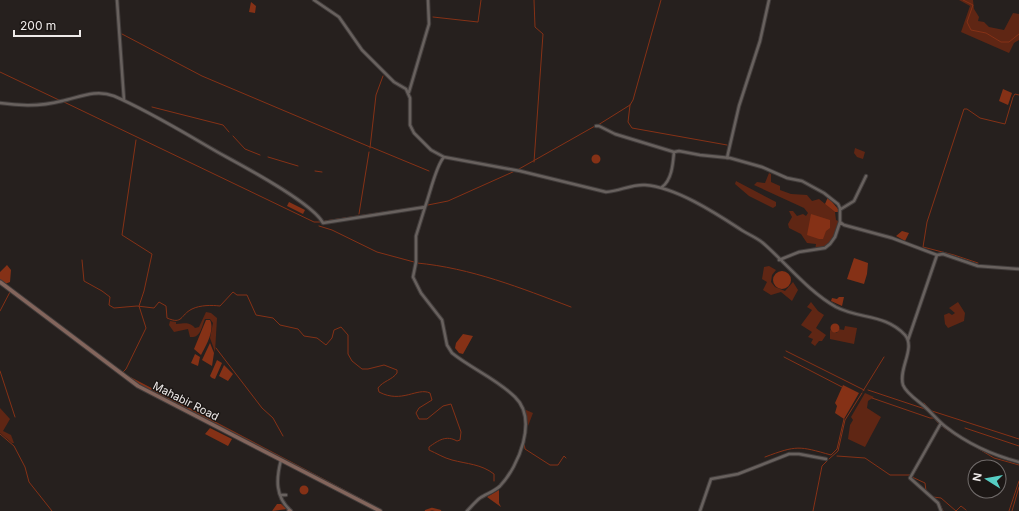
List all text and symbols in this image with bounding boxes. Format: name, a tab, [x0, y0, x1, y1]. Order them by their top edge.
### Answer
scale bar	[14, 12, 80, 38]
text: 200 m	[20, 18, 56, 33]
street label: Mahabir Road	[151, 378, 221, 424]
north arrow	[967, 459, 1007, 499]
text: N	[970, 472, 985, 483]

